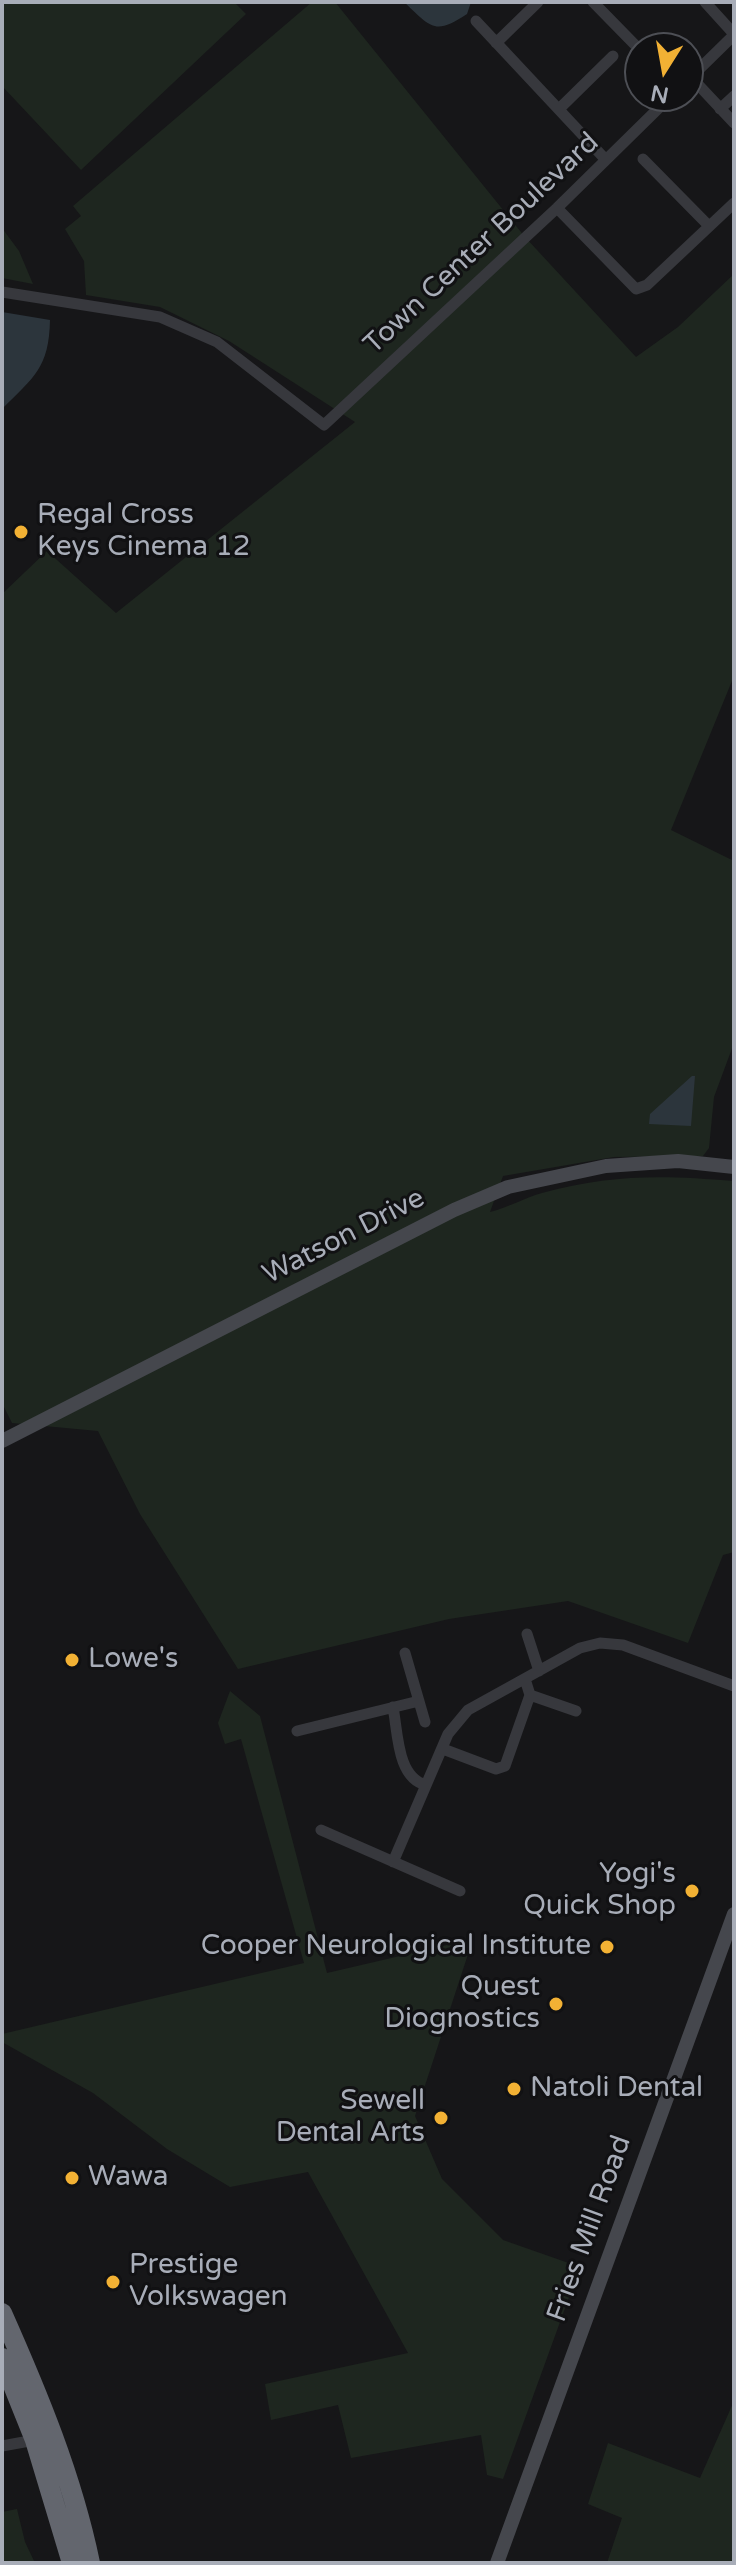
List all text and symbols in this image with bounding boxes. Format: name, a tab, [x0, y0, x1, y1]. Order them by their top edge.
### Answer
north arrow	[624, 32, 704, 112]
text: N	[649, 79, 671, 108]
street label: Town Center Boulevard	[358, 126, 606, 362]
place label: Regal Cross Keys Cinema 12	[37, 499, 250, 565]
marker: Regal Cross Keys Cinema 12	[12, 523, 30, 541]
street label: Watson Drive	[257, 1182, 431, 1292]
place label: Lowe's	[88, 1643, 178, 1677]
marker: Lowe's	[63, 1651, 81, 1669]
place label: Yogi's Quick Shop	[523, 1858, 676, 1924]
marker: Yogi's Quick Shop	[683, 1882, 701, 1900]
place label: Cooper Neurological Institute	[201, 1930, 591, 1964]
marker: Cooper Neurological Institute	[598, 1938, 616, 1956]
place label: Quest Diognostics	[384, 1971, 540, 2037]
marker: Quest Diognostics	[547, 1995, 565, 2013]
place label: Natoli Dental	[530, 2072, 703, 2106]
marker: Natoli Dental	[505, 2080, 523, 2098]
place label: Sewell Dental Arts	[276, 2085, 425, 2151]
marker: Sewell Dental Arts	[432, 2109, 450, 2127]
street label: Fries Mill Road	[541, 2131, 639, 2327]
place label: Wawa	[88, 2161, 168, 2195]
marker: Wawa	[63, 2169, 81, 2187]
place label: Prestige Volkswagen	[129, 2249, 288, 2315]
marker: Prestige Volkswagen	[104, 2273, 122, 2291]

